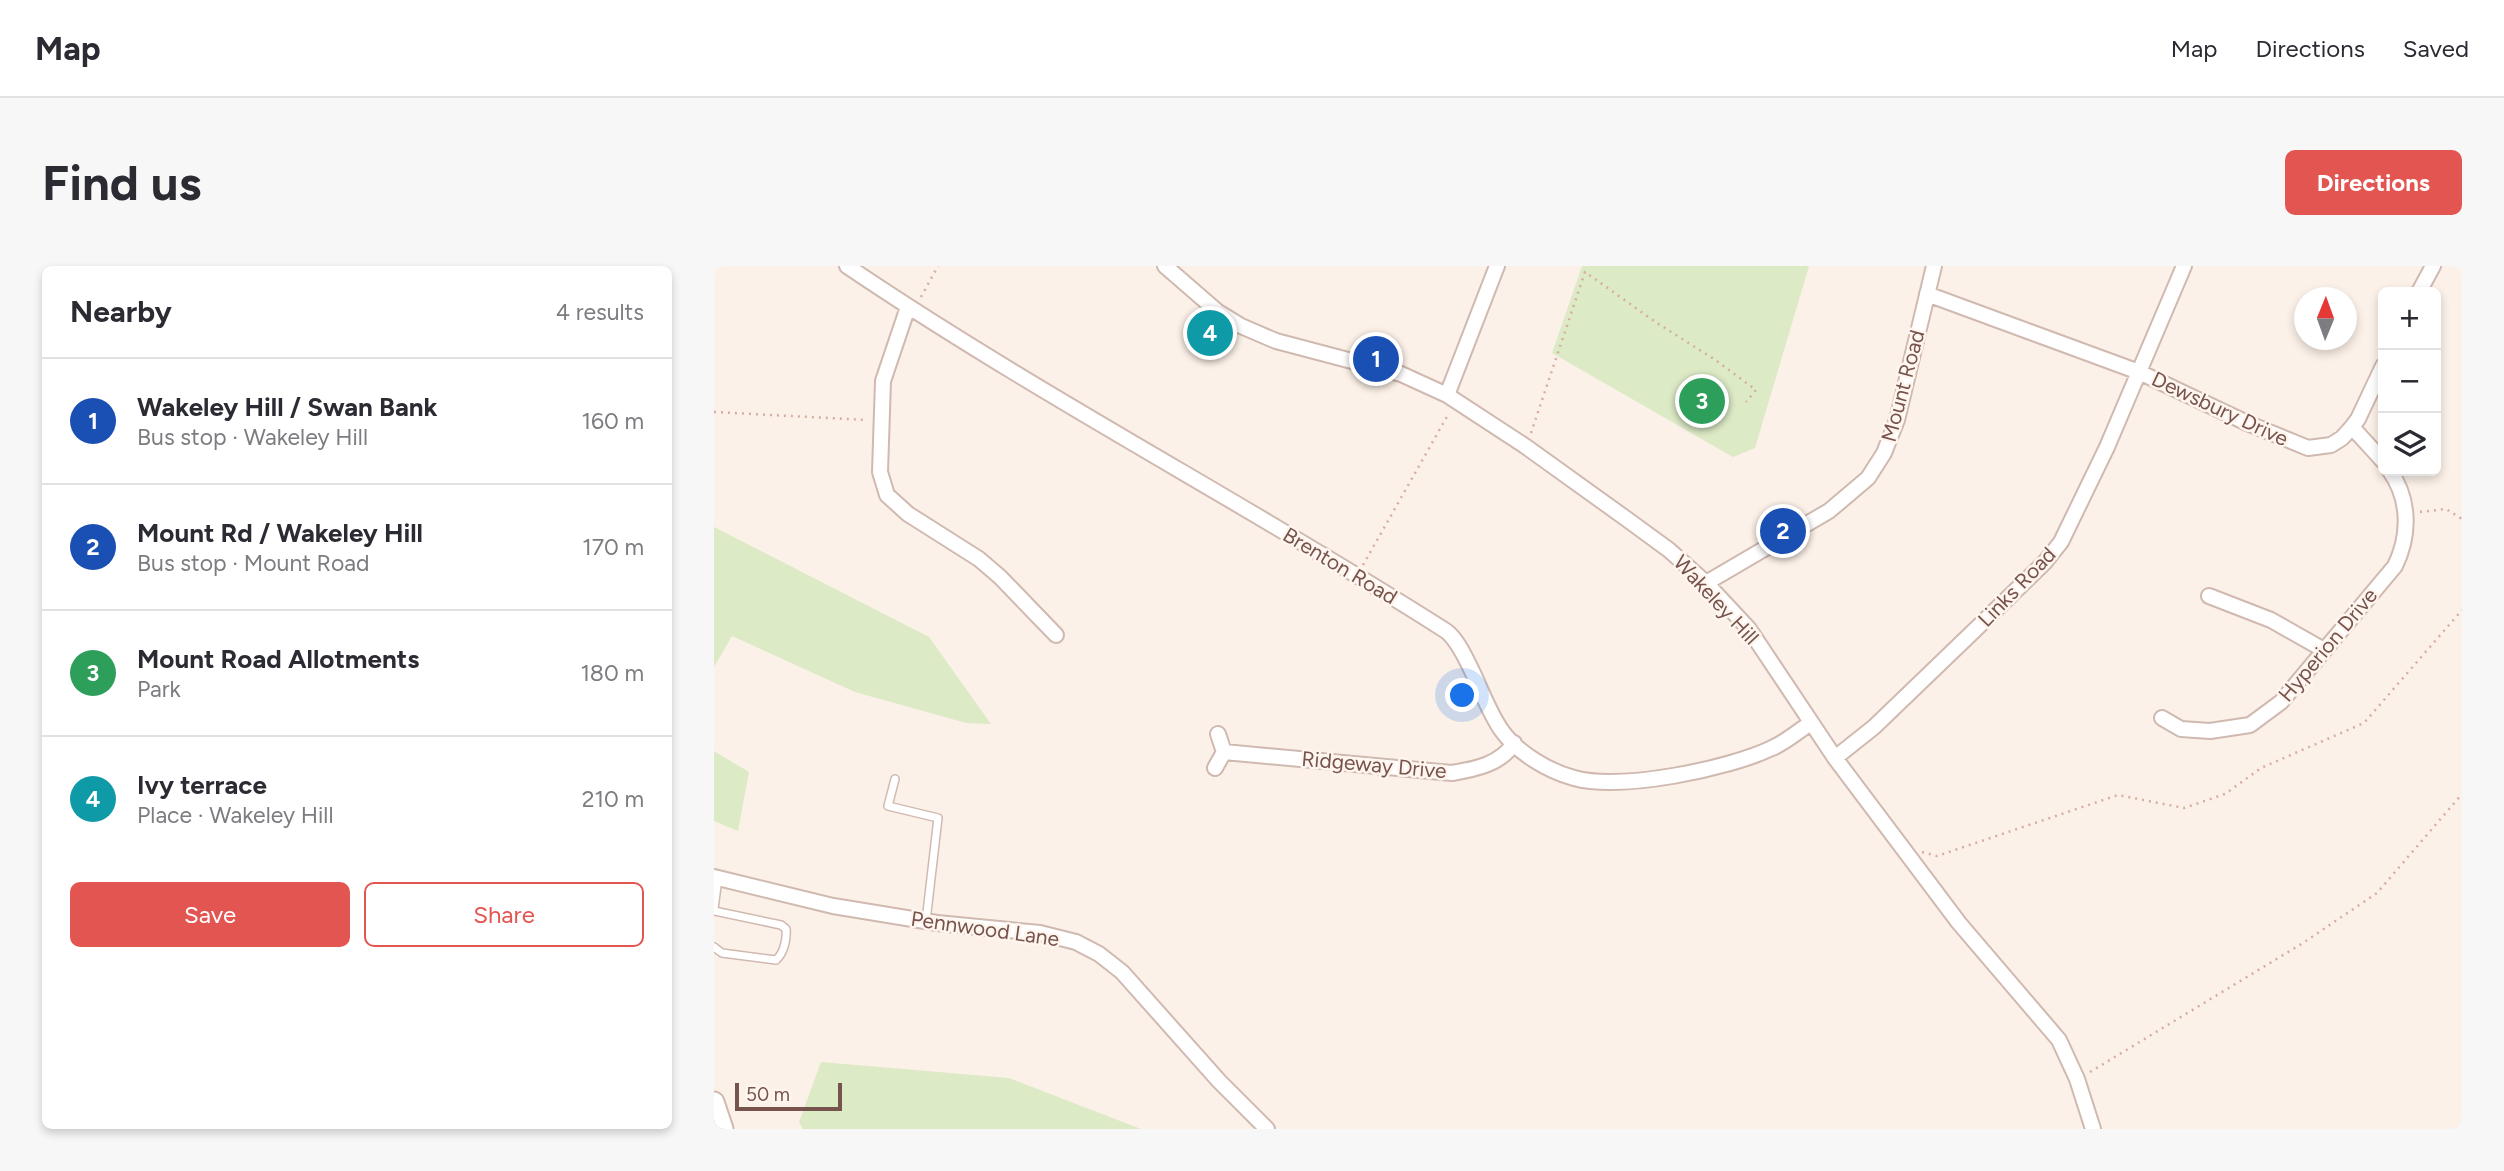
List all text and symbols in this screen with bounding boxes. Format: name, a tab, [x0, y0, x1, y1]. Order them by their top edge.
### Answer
text: Map	[35, 29, 101, 68]
text: Map	[2171, 34, 2217, 63]
text: Directions	[2255, 34, 2365, 63]
text: Saved	[2403, 34, 2469, 63]
button: Directions	[2285, 150, 2462, 215]
text: Find us	[42, 153, 201, 212]
north arrow	[2294, 287, 2357, 350]
map controls	[2378, 287, 2441, 476]
button: +	[2378, 287, 2441, 350]
text: Nearby	[70, 293, 172, 330]
text: 4 results	[556, 298, 644, 326]
pin: 4	[1187, 307, 1233, 359]
street label: Mount Road	[1876, 327, 1929, 445]
pin: 1	[1353, 333, 1399, 385]
button: −	[2378, 350, 2441, 413]
street label: Dewsbury Drive	[2148, 366, 2292, 451]
pin: 3	[1679, 375, 1725, 427]
text: Wakeley Hill / Swan Bank	[137, 391, 438, 423]
text: 1	[88, 407, 98, 435]
text: 160 m	[581, 407, 644, 435]
button: layers	[2378, 413, 2441, 476]
text: Bus stop · Wakeley Hill	[137, 423, 368, 451]
pin: 2	[1760, 505, 1806, 557]
text: Mount Rd / Wakeley Hill	[137, 517, 423, 549]
street label: Brenton Road	[1279, 522, 1402, 609]
text: 2	[86, 533, 100, 561]
text: 170 m	[582, 533, 644, 561]
street label: Links Road	[1973, 542, 2061, 632]
text: Bus stop · Mount Road	[137, 549, 370, 577]
street label: Wakeley Hill	[1669, 550, 1764, 650]
street label: Hyperion Drive	[2273, 583, 2382, 706]
text: Mount Road Allotments	[137, 643, 419, 675]
text: 3	[87, 659, 99, 687]
text: 180 m	[580, 659, 644, 687]
text: Park	[137, 675, 181, 703]
your location	[1445, 678, 1479, 712]
street label: Ridgeway Drive	[1301, 746, 1448, 783]
text: Ivy terrace	[137, 769, 267, 801]
text: 4	[86, 785, 100, 813]
text: 210 m	[582, 785, 644, 813]
text: Place · Wakeley Hill	[137, 801, 333, 829]
button: Save	[70, 882, 350, 947]
button: Share	[364, 882, 644, 947]
street label: Pennwood Lane	[909, 906, 1061, 951]
scale bar	[735, 1080, 842, 1112]
text: 50 m	[746, 1083, 790, 1106]

